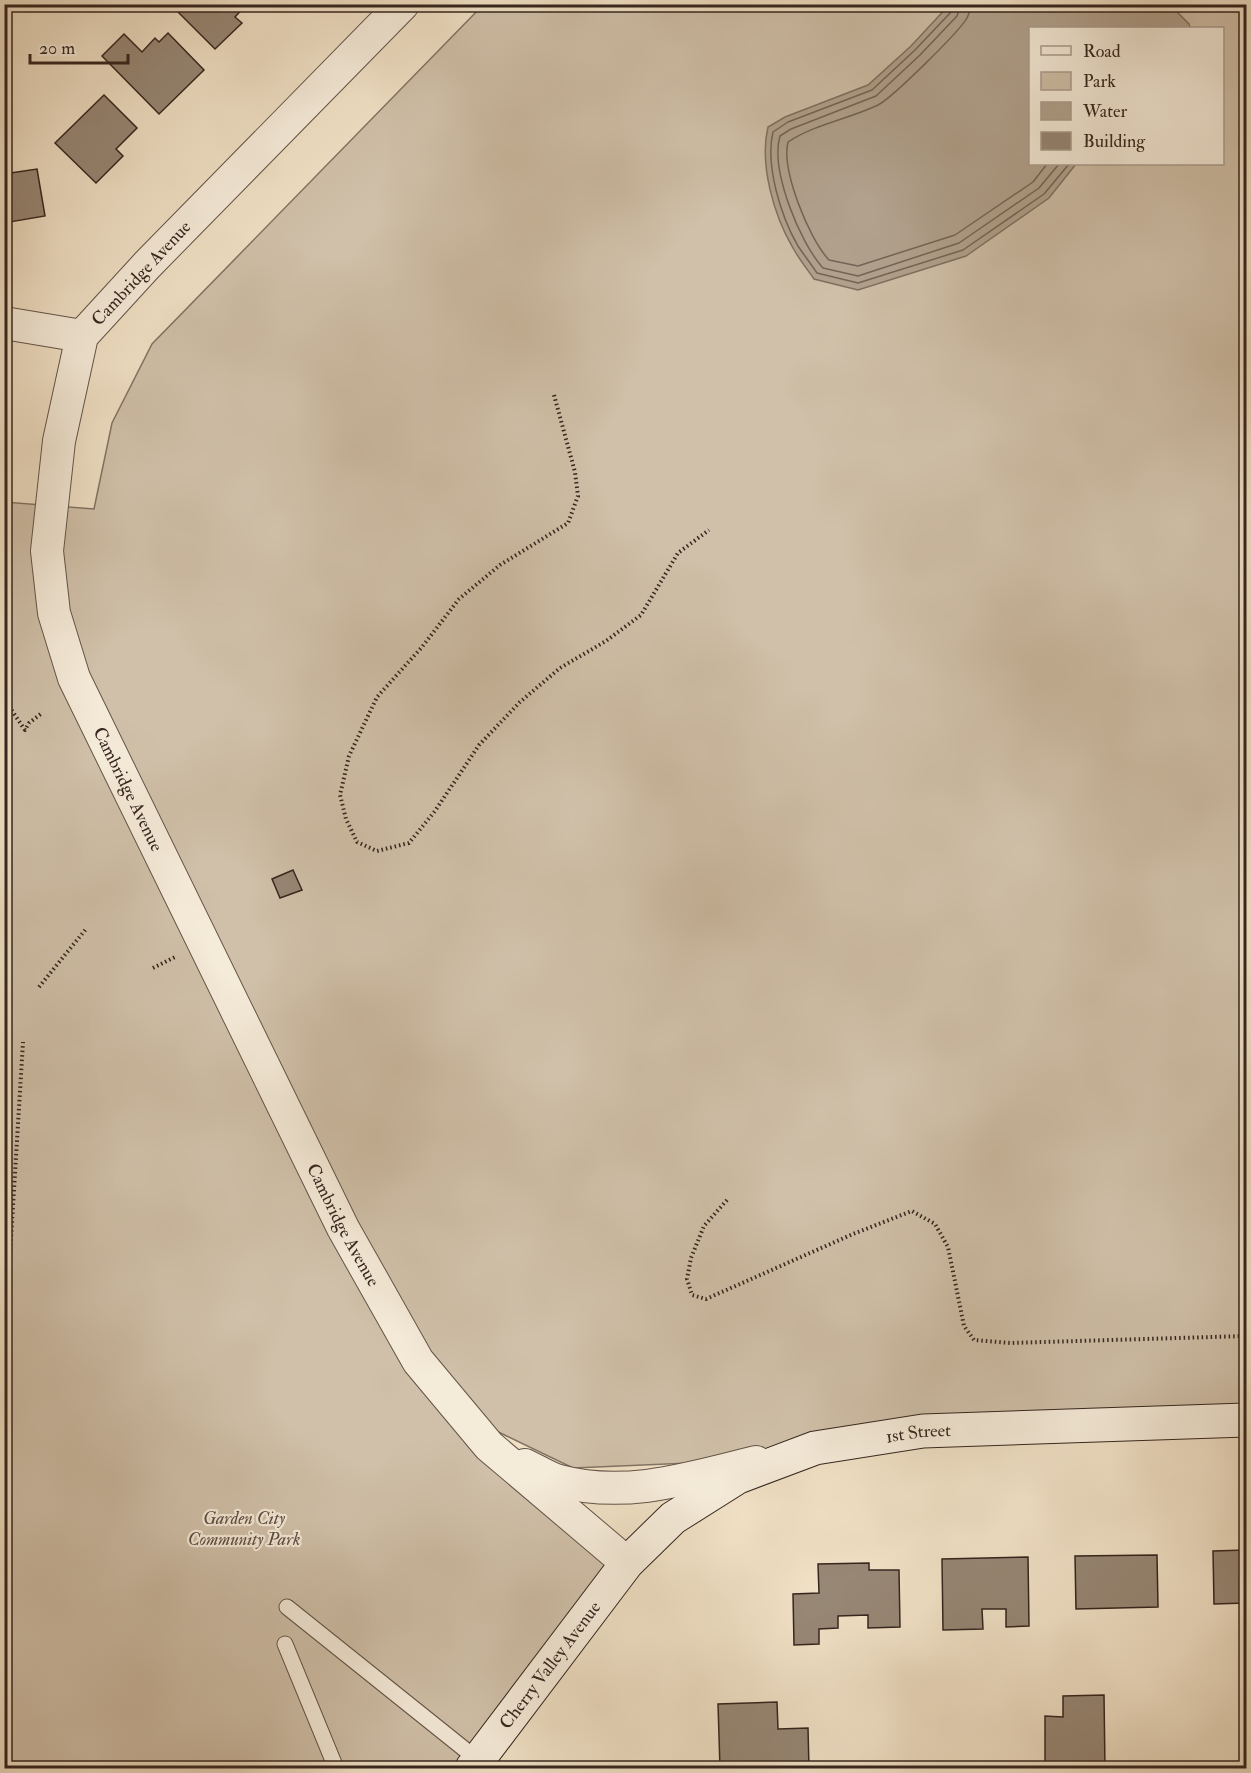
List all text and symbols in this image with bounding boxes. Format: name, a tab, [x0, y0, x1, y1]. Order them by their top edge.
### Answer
scale bar	[30, 27, 128, 65]
legend	[1029, 27, 1224, 165]
text: 20 m	[39, 37, 75, 60]
text: Road	[1083, 40, 1121, 63]
text: Park	[1083, 70, 1116, 93]
text: Water	[1082, 100, 1127, 123]
text: Building	[1083, 130, 1146, 153]
street label: Cambridge Avenue	[87, 216, 196, 331]
street label: Cambridge Avenue	[88, 723, 168, 856]
street label: Cambridge Avenue	[301, 1160, 385, 1291]
street label: 1st Street	[884, 1419, 952, 1449]
park label: Garden City Community Park	[188, 1507, 300, 1551]
street label: Cherry Valley Avenue	[494, 1596, 606, 1734]

